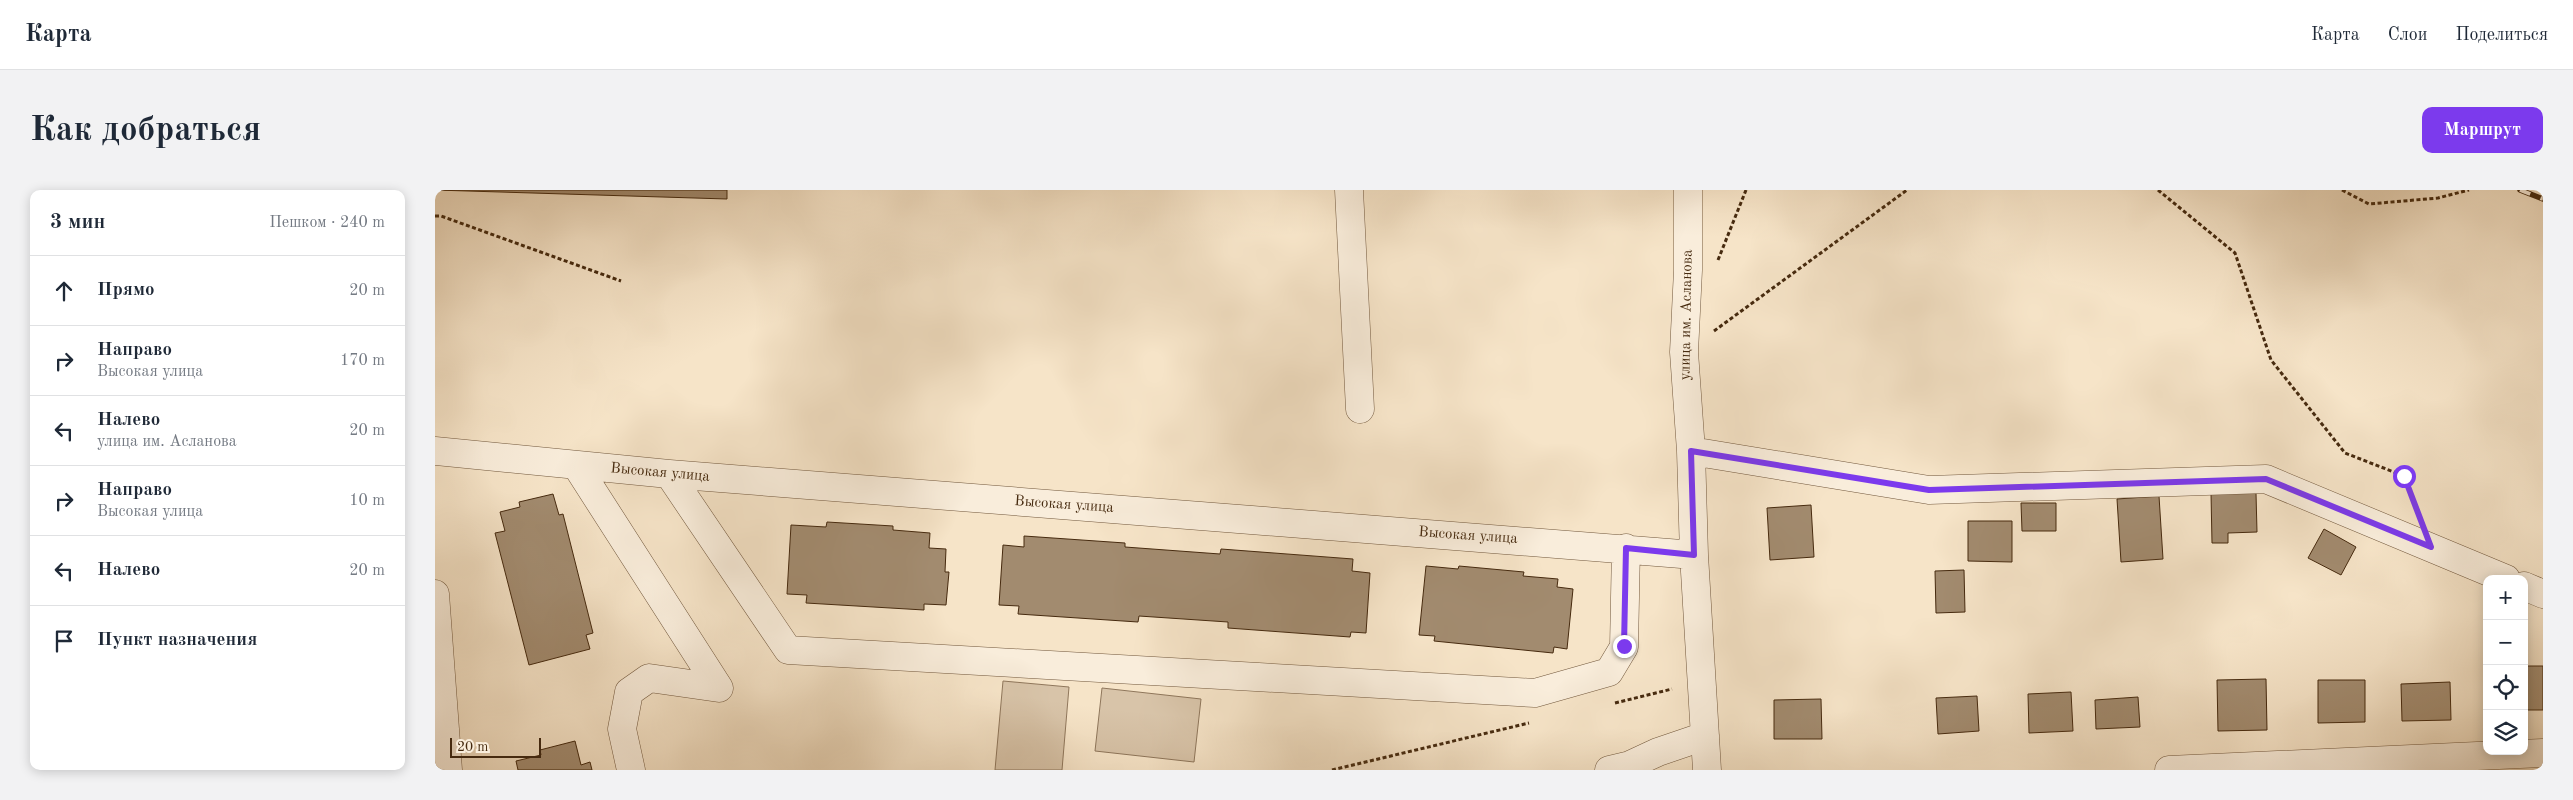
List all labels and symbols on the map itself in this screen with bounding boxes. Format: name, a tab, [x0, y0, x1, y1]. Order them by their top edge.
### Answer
street label: улица им. Асланова	[1678, 249, 1696, 381]
street label: Высокая улица	[610, 461, 711, 485]
route start	[2393, 465, 2416, 488]
street label: Высокая улица	[1014, 494, 1115, 516]
street label: Высокая улица	[1418, 525, 1519, 547]
route end	[1613, 635, 1636, 658]
scale bar	[450, 735, 541, 758]

